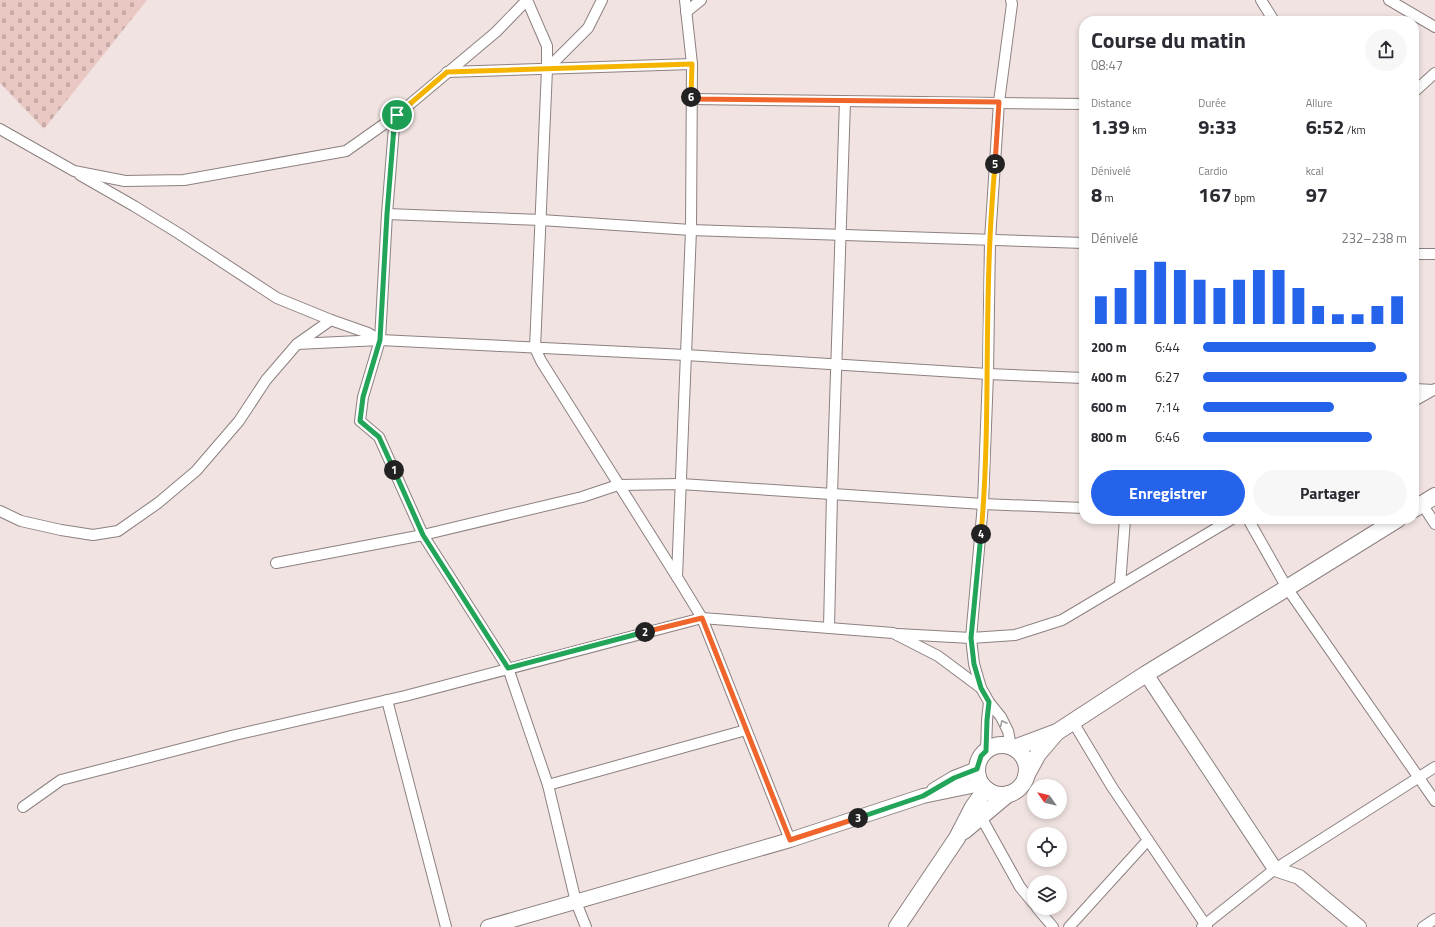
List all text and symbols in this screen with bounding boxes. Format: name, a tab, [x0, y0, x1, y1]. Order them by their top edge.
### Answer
text: Course du matin	[1091, 23, 1246, 57]
button: share	[1365, 29, 1407, 71]
text: 08:47	[1091, 55, 1123, 75]
pin: 6	[681, 87, 701, 107]
text: 6	[688, 89, 694, 105]
text: Distance	[1091, 95, 1131, 111]
text: Durée	[1198, 95, 1226, 111]
text: Allure	[1306, 95, 1332, 111]
pin	[380, 98, 414, 132]
icon: arrive	[386, 104, 408, 126]
text: 1.39	[1091, 111, 1130, 142]
text: 9:33	[1198, 111, 1237, 142]
text: 6:52	[1306, 111, 1344, 142]
text: km	[1130, 122, 1147, 138]
text: /km	[1344, 122, 1366, 138]
pin: 5	[985, 154, 1005, 174]
text: 5	[992, 156, 998, 172]
text: Dénivelé	[1091, 163, 1131, 179]
text: Cardio	[1198, 163, 1228, 179]
text: kcal	[1306, 163, 1324, 179]
text: 8	[1091, 179, 1102, 210]
text: 167	[1198, 179, 1232, 210]
text: 97	[1306, 179, 1328, 210]
text: m	[1102, 190, 1114, 206]
text: bpm	[1232, 190, 1255, 206]
text: Dénivelé	[1091, 228, 1138, 248]
text: 232–238 m	[1341, 228, 1407, 248]
text: 200 m	[1091, 337, 1127, 357]
text: 6:44	[1155, 337, 1180, 357]
text: 400 m	[1091, 367, 1127, 387]
text: 6:27	[1155, 367, 1180, 387]
text: 600 m	[1091, 397, 1127, 417]
text: 7:14	[1155, 397, 1180, 417]
text: 800 m	[1091, 427, 1127, 447]
text: 6:46	[1155, 427, 1180, 447]
pin: 1	[384, 460, 404, 480]
text: 1	[391, 462, 397, 478]
button: Enregistrer	[1091, 470, 1245, 516]
button: Partager	[1253, 470, 1407, 516]
pin: 4	[971, 524, 991, 544]
text: 4	[978, 526, 984, 542]
pin: 2	[635, 622, 655, 642]
text: 2	[642, 624, 648, 640]
one-way arrow	[1000, 719, 1008, 727]
north arrow	[1027, 779, 1067, 819]
map controls	[1027, 779, 1067, 915]
pin: 3	[848, 808, 868, 828]
text: 3	[855, 810, 861, 826]
button: locate	[1027, 827, 1067, 867]
button: layers	[1027, 875, 1067, 915]

